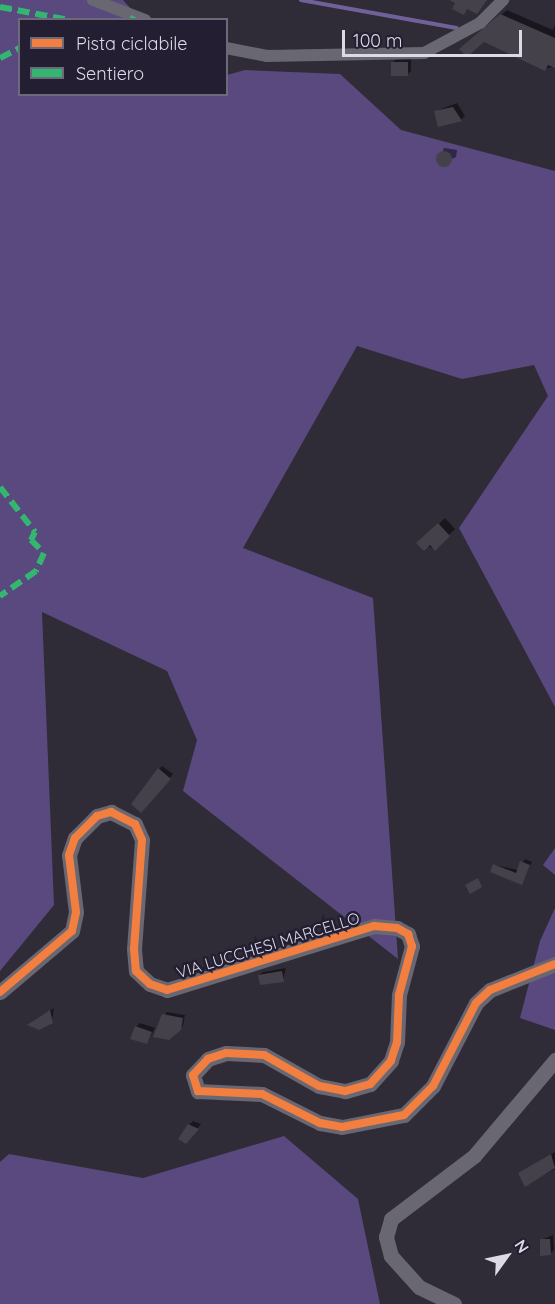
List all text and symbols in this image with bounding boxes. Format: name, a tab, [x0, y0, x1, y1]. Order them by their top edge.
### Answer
legend	[18, 18, 228, 96]
scale bar	[345, 18, 525, 56]
text: 100 m	[353, 29, 402, 52]
text: Pista ciclabile	[76, 32, 187, 55]
text: Sentiero	[76, 62, 144, 85]
street label: VIA LUCCHESI MARCELLO	[174, 908, 362, 982]
north arrow	[477, 1226, 537, 1286]
text: N	[511, 1236, 534, 1257]

